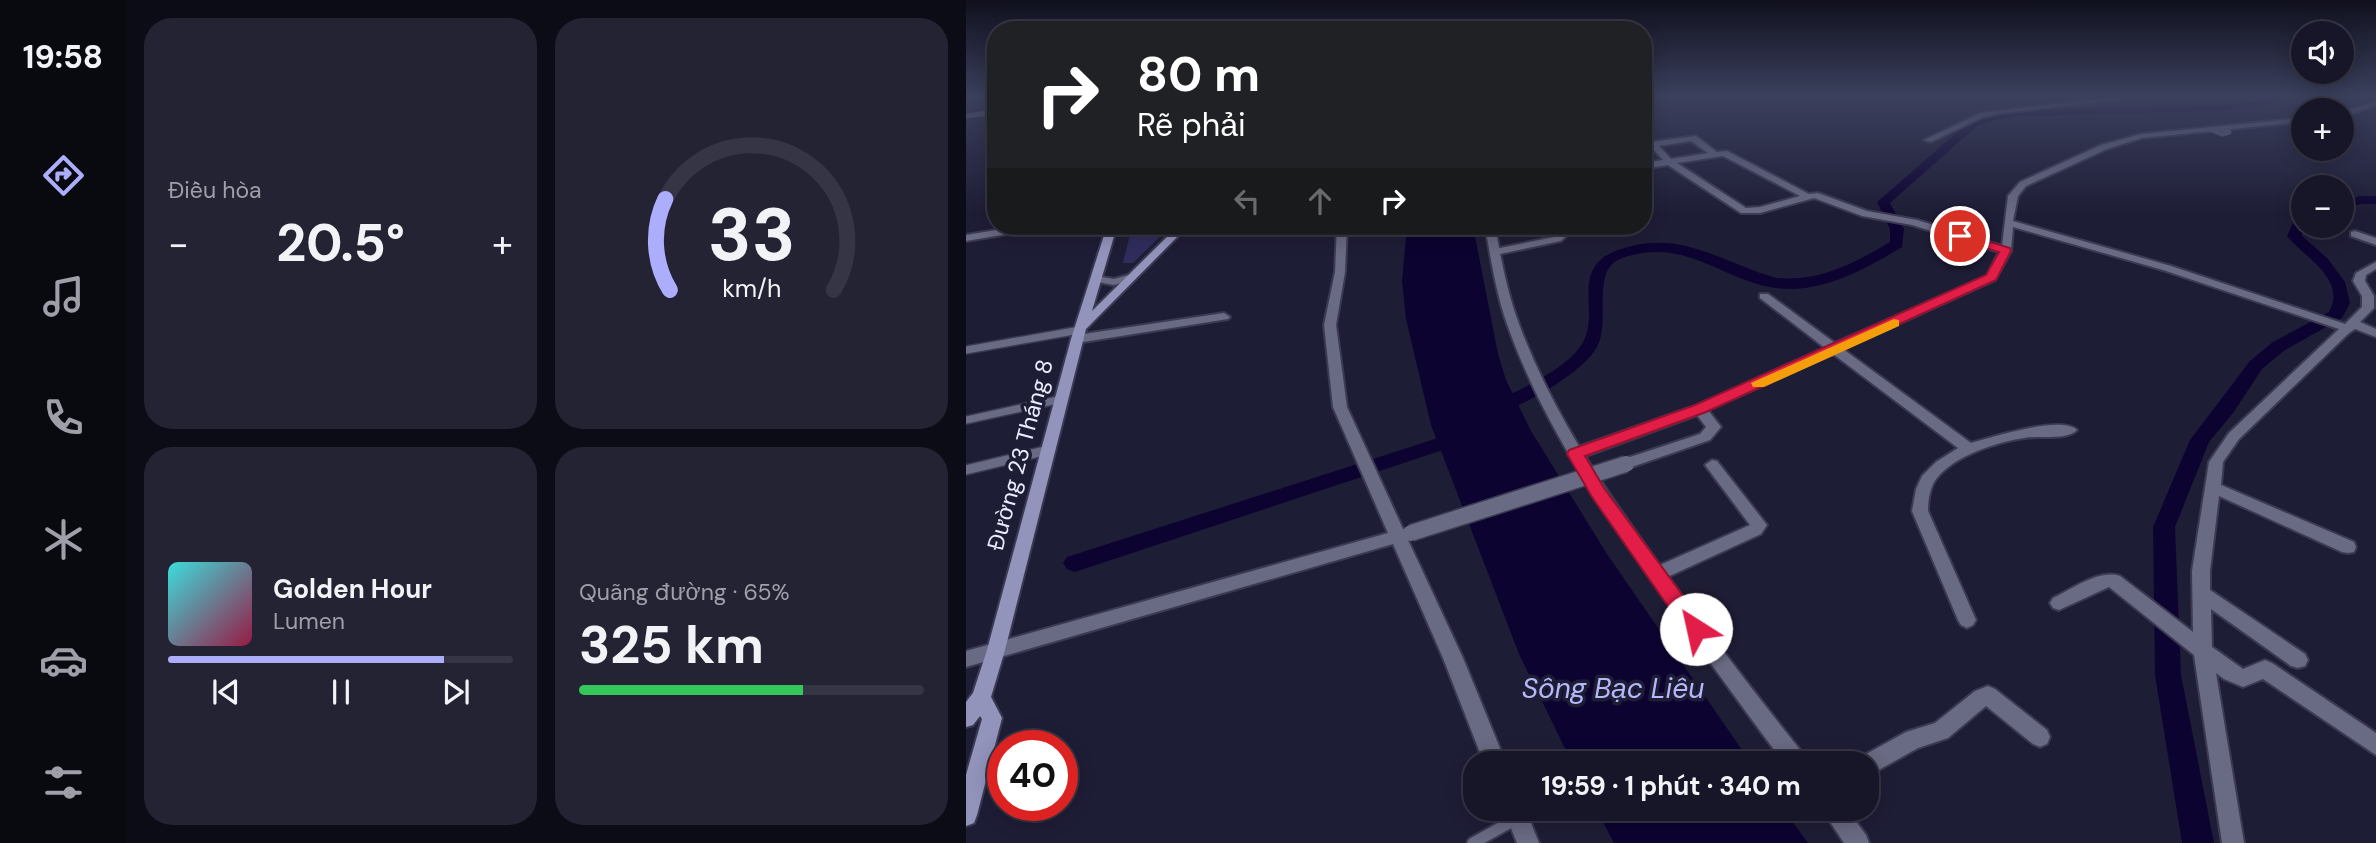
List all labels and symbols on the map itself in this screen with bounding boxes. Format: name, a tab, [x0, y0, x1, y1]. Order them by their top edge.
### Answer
pin	[1930, 206, 1990, 266]
street label: Đường 23 Tháng 8	[980, 356, 1060, 554]
position arrow	[1659, 592, 1733, 666]
water label: Sông Bạc Liêu	[1522, 670, 1704, 707]
speed limit sign: 40	[987, 730, 1078, 821]

